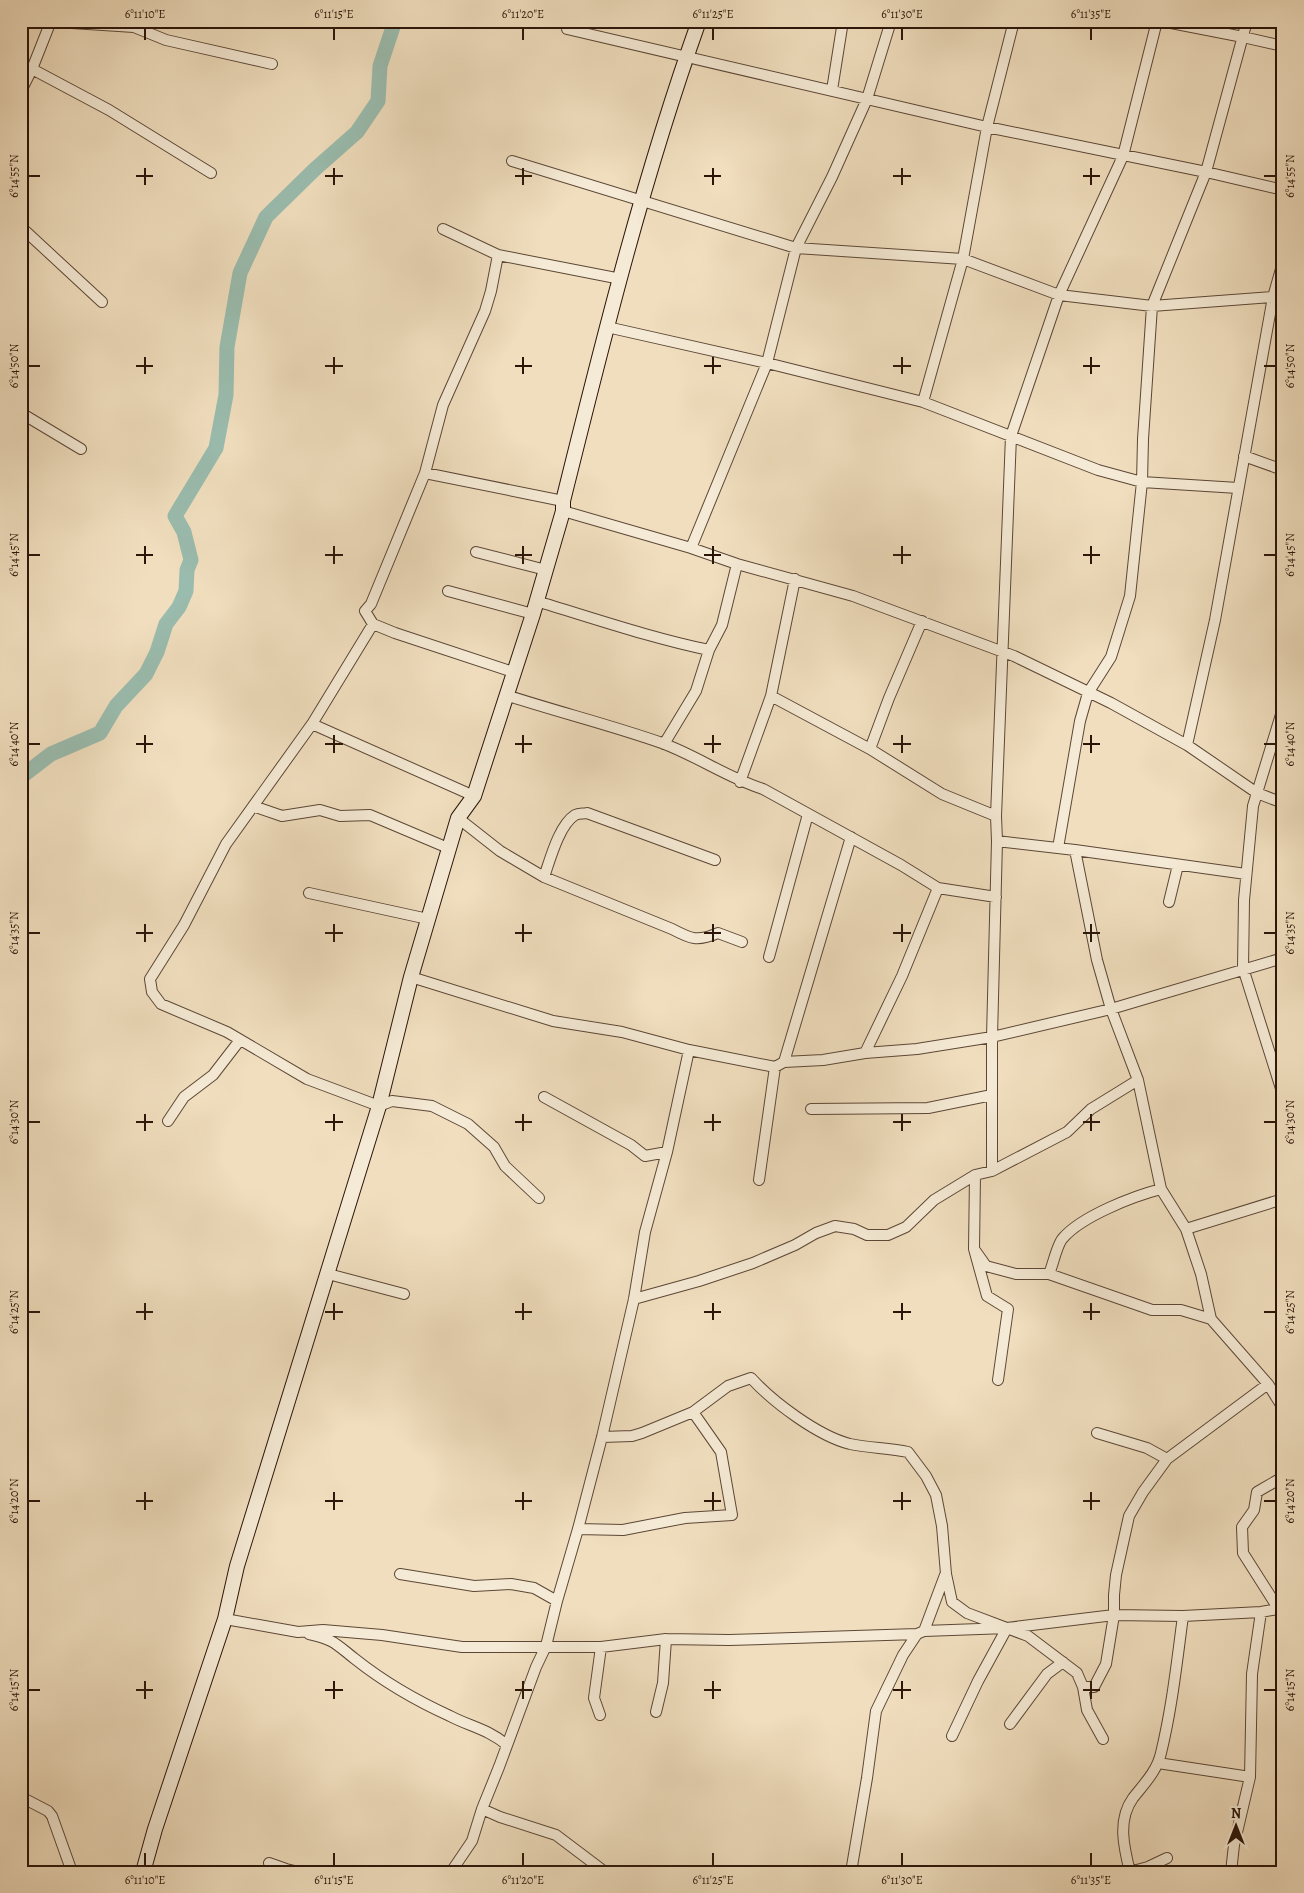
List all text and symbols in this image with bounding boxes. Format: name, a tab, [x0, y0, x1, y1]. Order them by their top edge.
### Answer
text: 6°11'10"E	[125, 6, 165, 22]
text: 6°11'15"E	[314, 6, 354, 22]
text: 6°11'20"E	[502, 6, 544, 22]
text: 6°11'25"E	[692, 6, 734, 22]
text: 6°11'30"E	[881, 6, 923, 22]
text: 6°11'35"E	[1071, 6, 1111, 22]
text: 6°14'55"N	[6, 154, 22, 198]
text: 6°14'55"N	[1282, 154, 1298, 198]
text: 6°14'50"N	[6, 343, 22, 388]
text: 6°14'50"N	[1282, 343, 1298, 388]
text: 6°14'45"N	[6, 533, 22, 577]
text: 6°14'45"N	[1282, 533, 1298, 577]
text: 6°14'40"N	[6, 721, 22, 766]
text: 6°14'40"N	[1282, 721, 1298, 766]
text: 6°14'35"N	[6, 911, 22, 955]
text: 6°14'35"N	[1282, 911, 1298, 955]
text: 6°14'30"N	[6, 1099, 22, 1144]
text: 6°14'30"N	[1282, 1099, 1298, 1144]
text: 6°14'25"N	[6, 1290, 22, 1334]
text: 6°14'25"N	[1282, 1290, 1298, 1334]
text: 6°14'20"N	[6, 1478, 22, 1524]
text: 6°14'20"N	[1282, 1478, 1298, 1524]
text: 6°14'15"N	[6, 1668, 22, 1711]
text: 6°14'15"N	[1282, 1668, 1298, 1711]
north arrow	[1212, 1800, 1262, 1850]
text: N	[1231, 1804, 1241, 1823]
text: 6°11'10"E	[125, 1872, 165, 1888]
text: 6°11'15"E	[314, 1872, 354, 1888]
text: 6°11'20"E	[502, 1872, 544, 1888]
text: 6°11'25"E	[692, 1872, 734, 1888]
text: 6°11'30"E	[881, 1872, 923, 1888]
text: 6°11'35"E	[1071, 1872, 1111, 1888]

